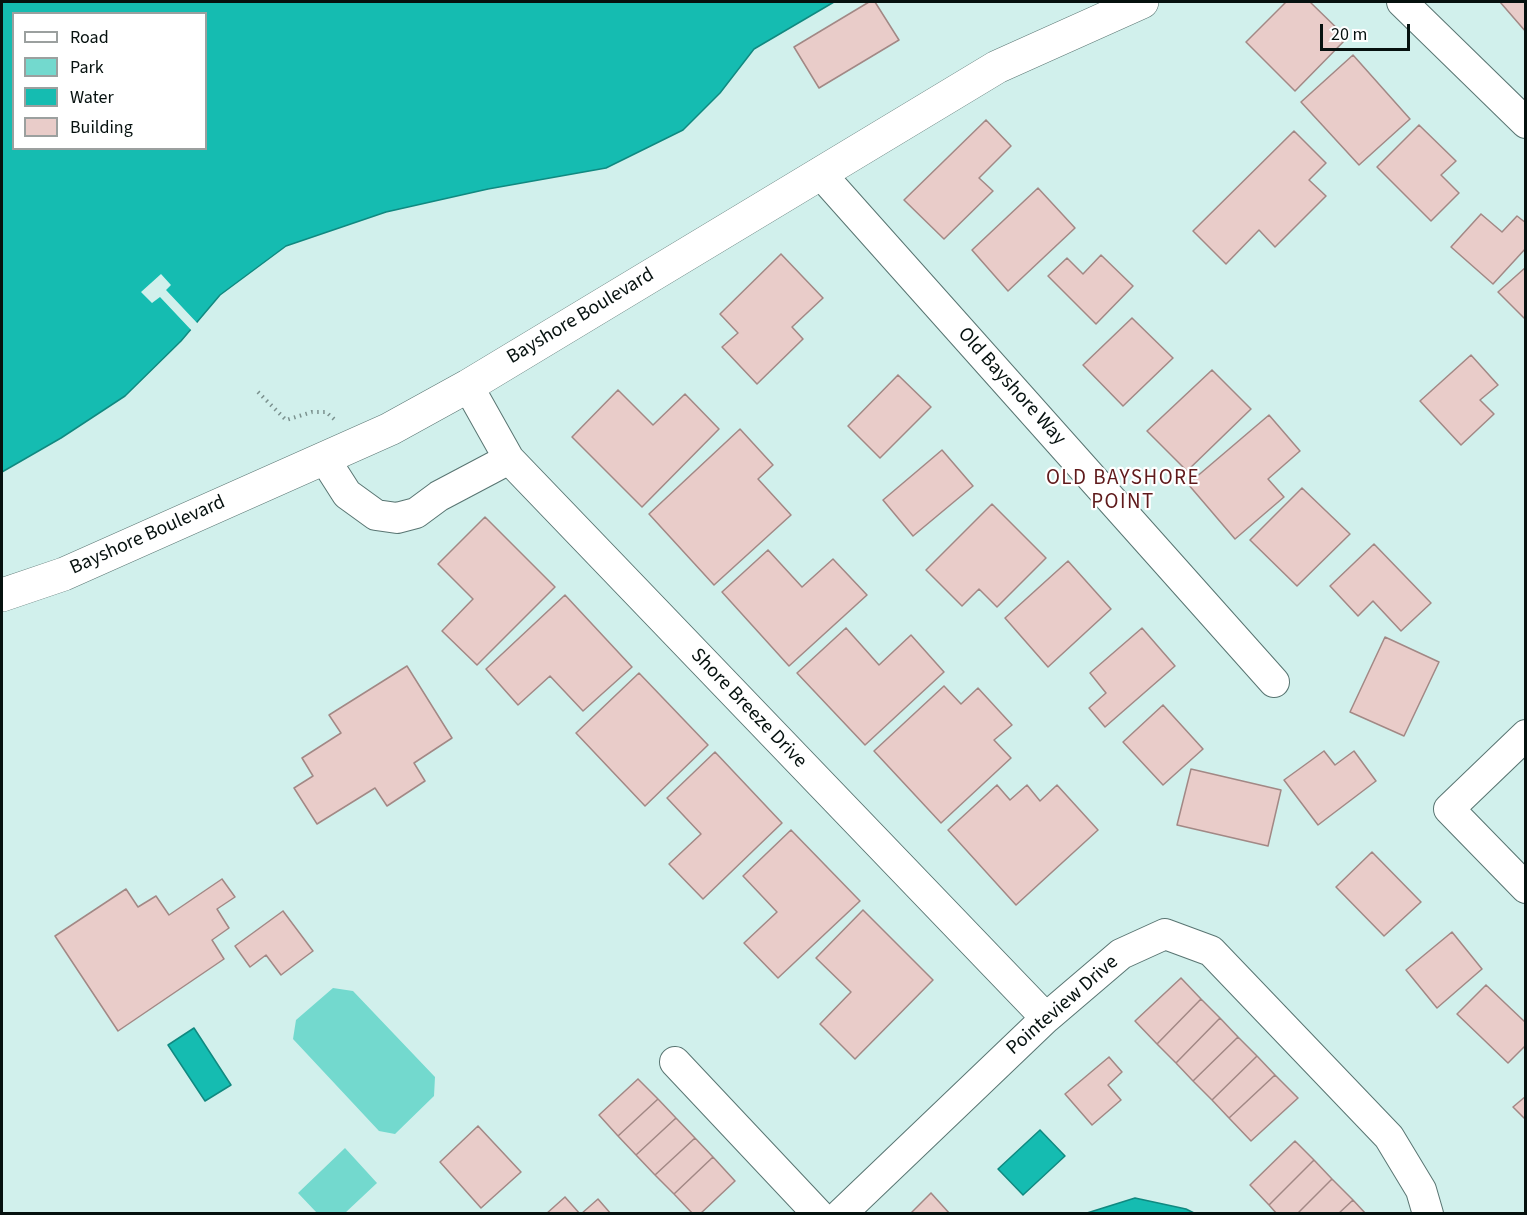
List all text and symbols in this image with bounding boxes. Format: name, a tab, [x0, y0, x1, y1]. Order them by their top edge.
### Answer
legend	[12, 12, 207, 150]
scale bar	[1323, 12, 1413, 50]
text: 20 m	[1331, 22, 1367, 47]
text: Road	[70, 25, 109, 50]
text: Park	[70, 55, 104, 80]
text: Water	[70, 85, 114, 110]
text: Building	[70, 115, 133, 140]
street label: Bayshore Boulevard	[503, 264, 659, 370]
street label: Old Bayshore Way	[952, 323, 1070, 451]
district label: OLD BAYSHORE POINT	[1046, 466, 1200, 516]
street label: Bayshore Boulevard	[67, 491, 229, 581]
street label: Shore Breeze Drive	[685, 644, 811, 774]
street label: Pointeview Drive	[1002, 951, 1124, 1061]

